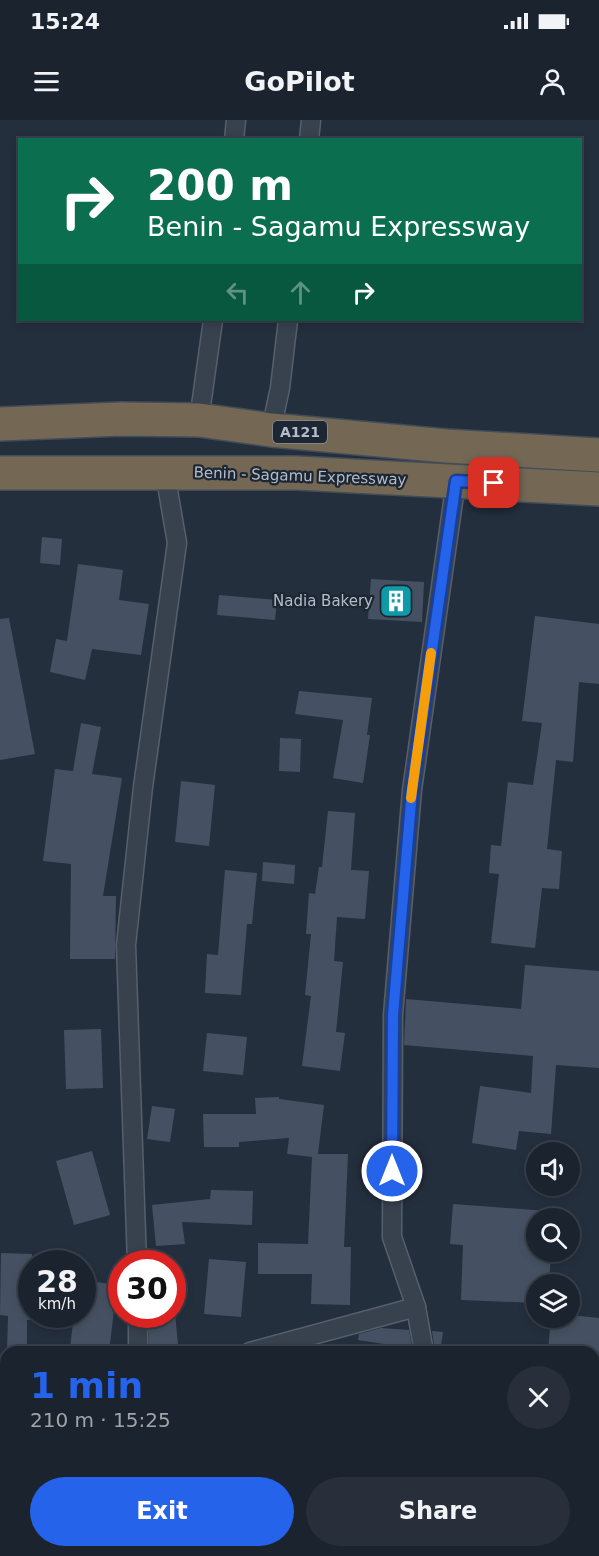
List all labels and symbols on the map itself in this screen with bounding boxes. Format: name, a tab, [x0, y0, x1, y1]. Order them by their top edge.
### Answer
road number: A121	[273, 421, 327, 443]
pin	[468, 457, 519, 508]
street label: Benin - Sagamu Expressway	[193, 463, 407, 489]
building icon: Nadia Bakery	[378, 583, 414, 619]
place label: Nadia Bakery	[273, 592, 373, 610]
position arrow	[360, 1139, 424, 1203]
speed limit sign: 30	[108, 1250, 186, 1328]

